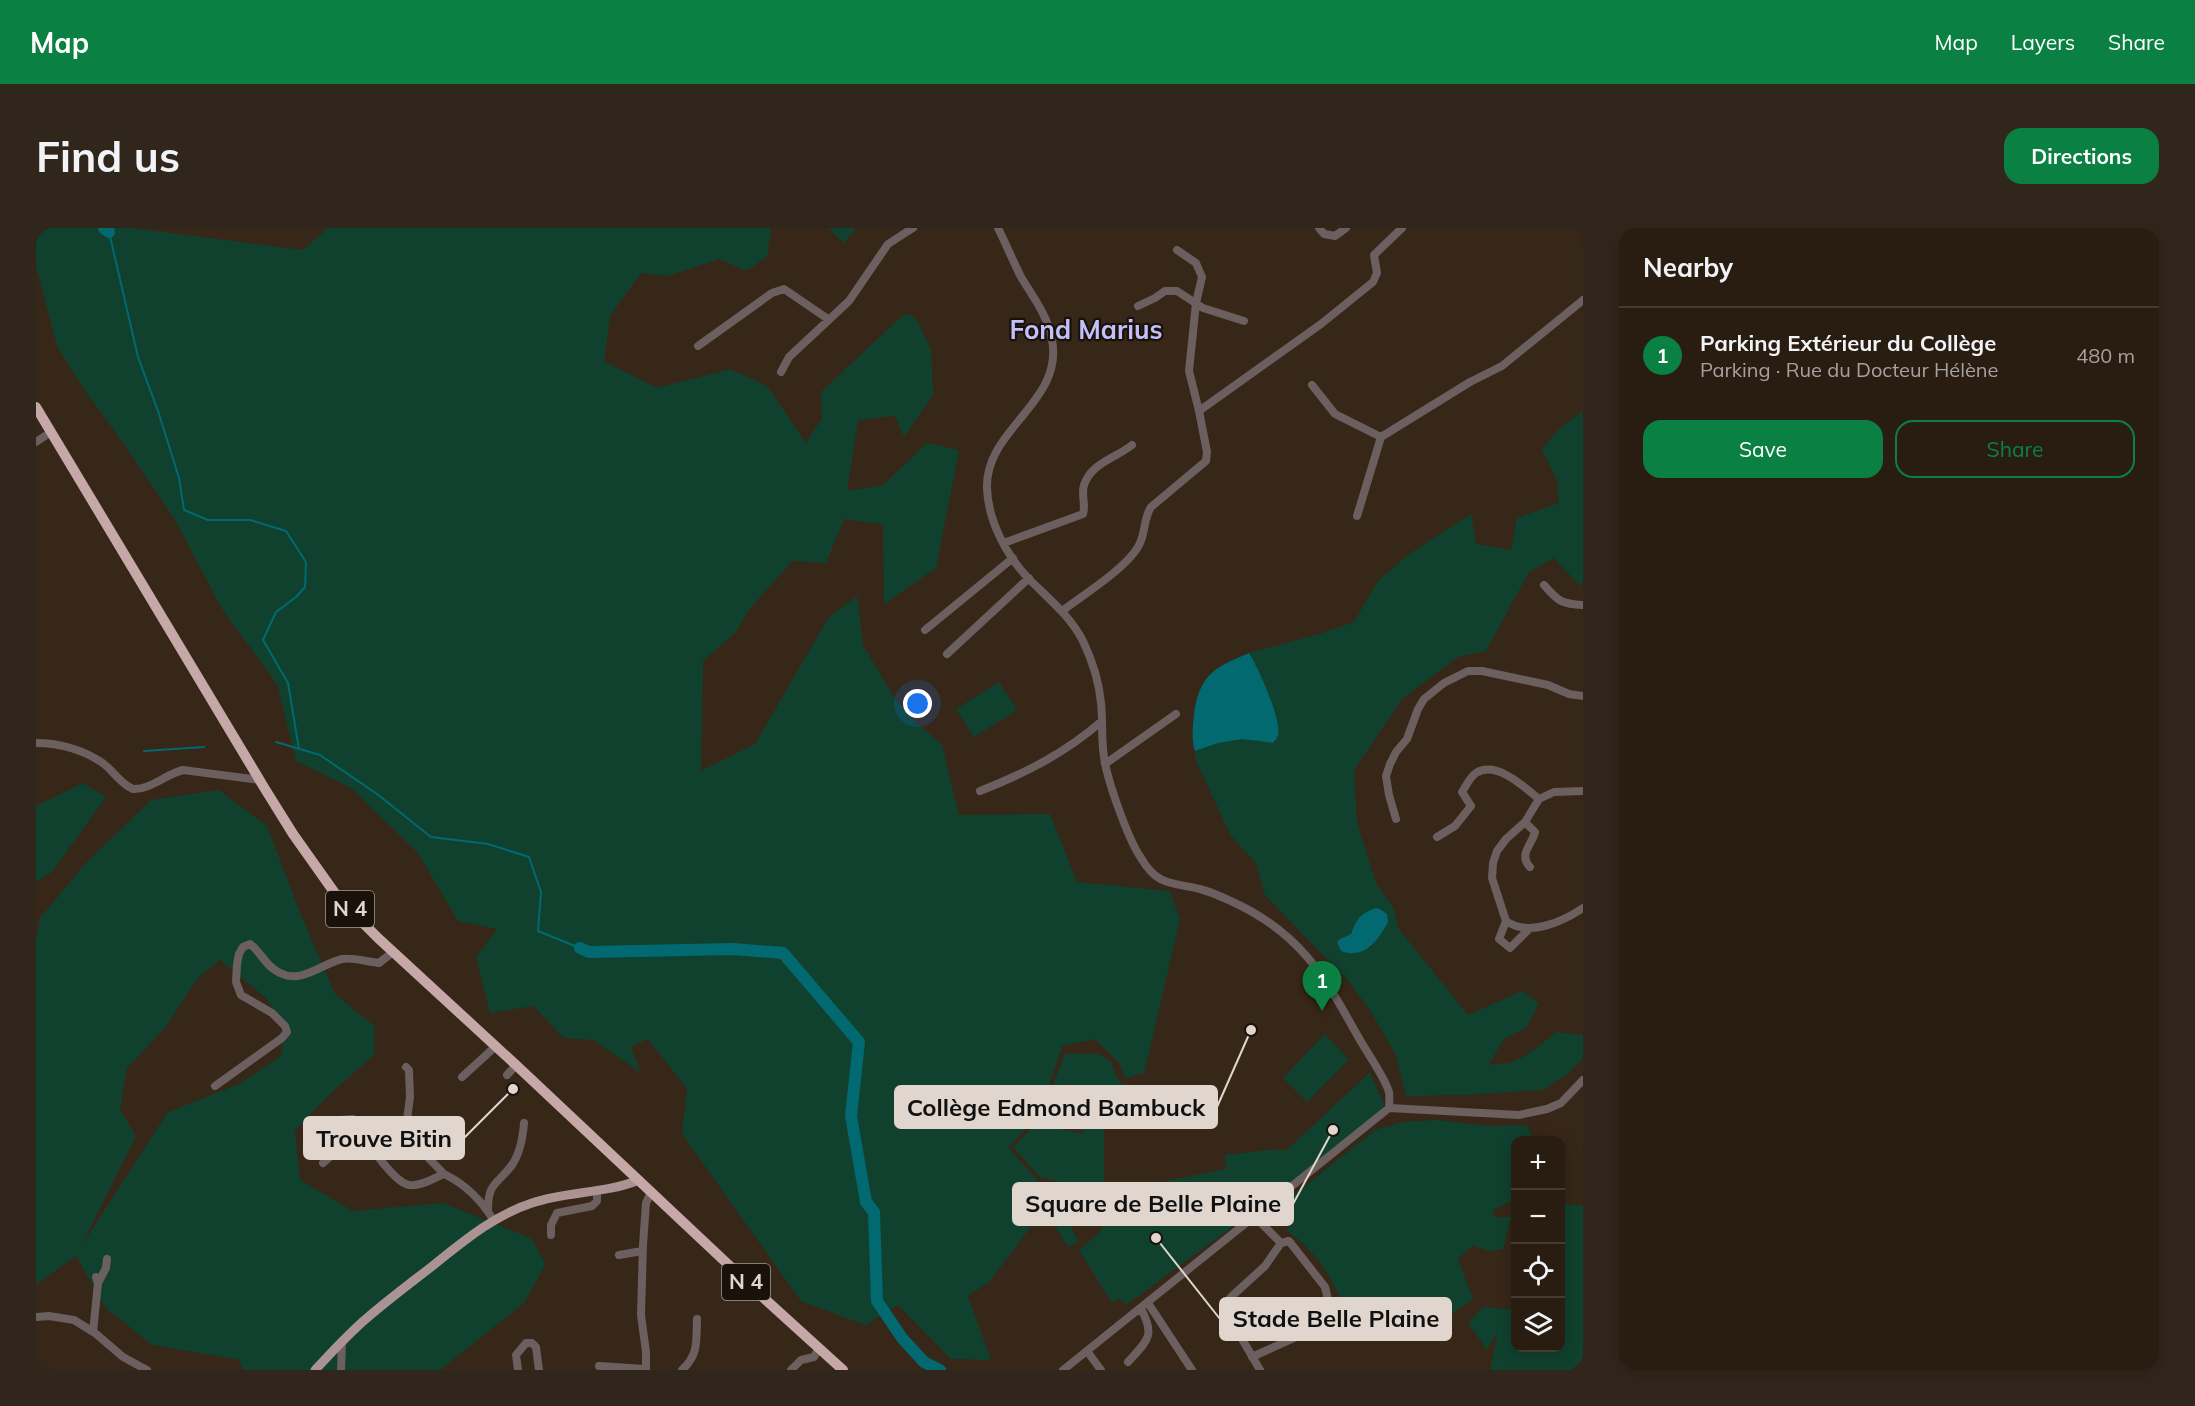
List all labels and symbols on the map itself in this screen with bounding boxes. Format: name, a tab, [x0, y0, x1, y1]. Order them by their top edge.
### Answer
district label: Fond Marius	[1010, 313, 1162, 346]
your location	[903, 689, 932, 718]
road number: N 4	[326, 891, 374, 927]
pin: 1	[1302, 962, 1342, 1011]
callout: Collège Edmond Bambuck	[895, 1086, 1217, 1128]
text: Collège Edmond Bambuck	[907, 1092, 1206, 1122]
callout: Trouve Bitin	[304, 1117, 464, 1159]
text: Trouve Bitin	[316, 1123, 452, 1153]
callout: Square de Belle Plaine	[1013, 1183, 1293, 1225]
text: Square de Belle Plaine	[1025, 1188, 1281, 1218]
road number: N 4	[722, 1264, 770, 1300]
callout: Stade Belle Plaine	[1220, 1298, 1451, 1340]
text: Stade Belle Plaine	[1233, 1303, 1439, 1333]

